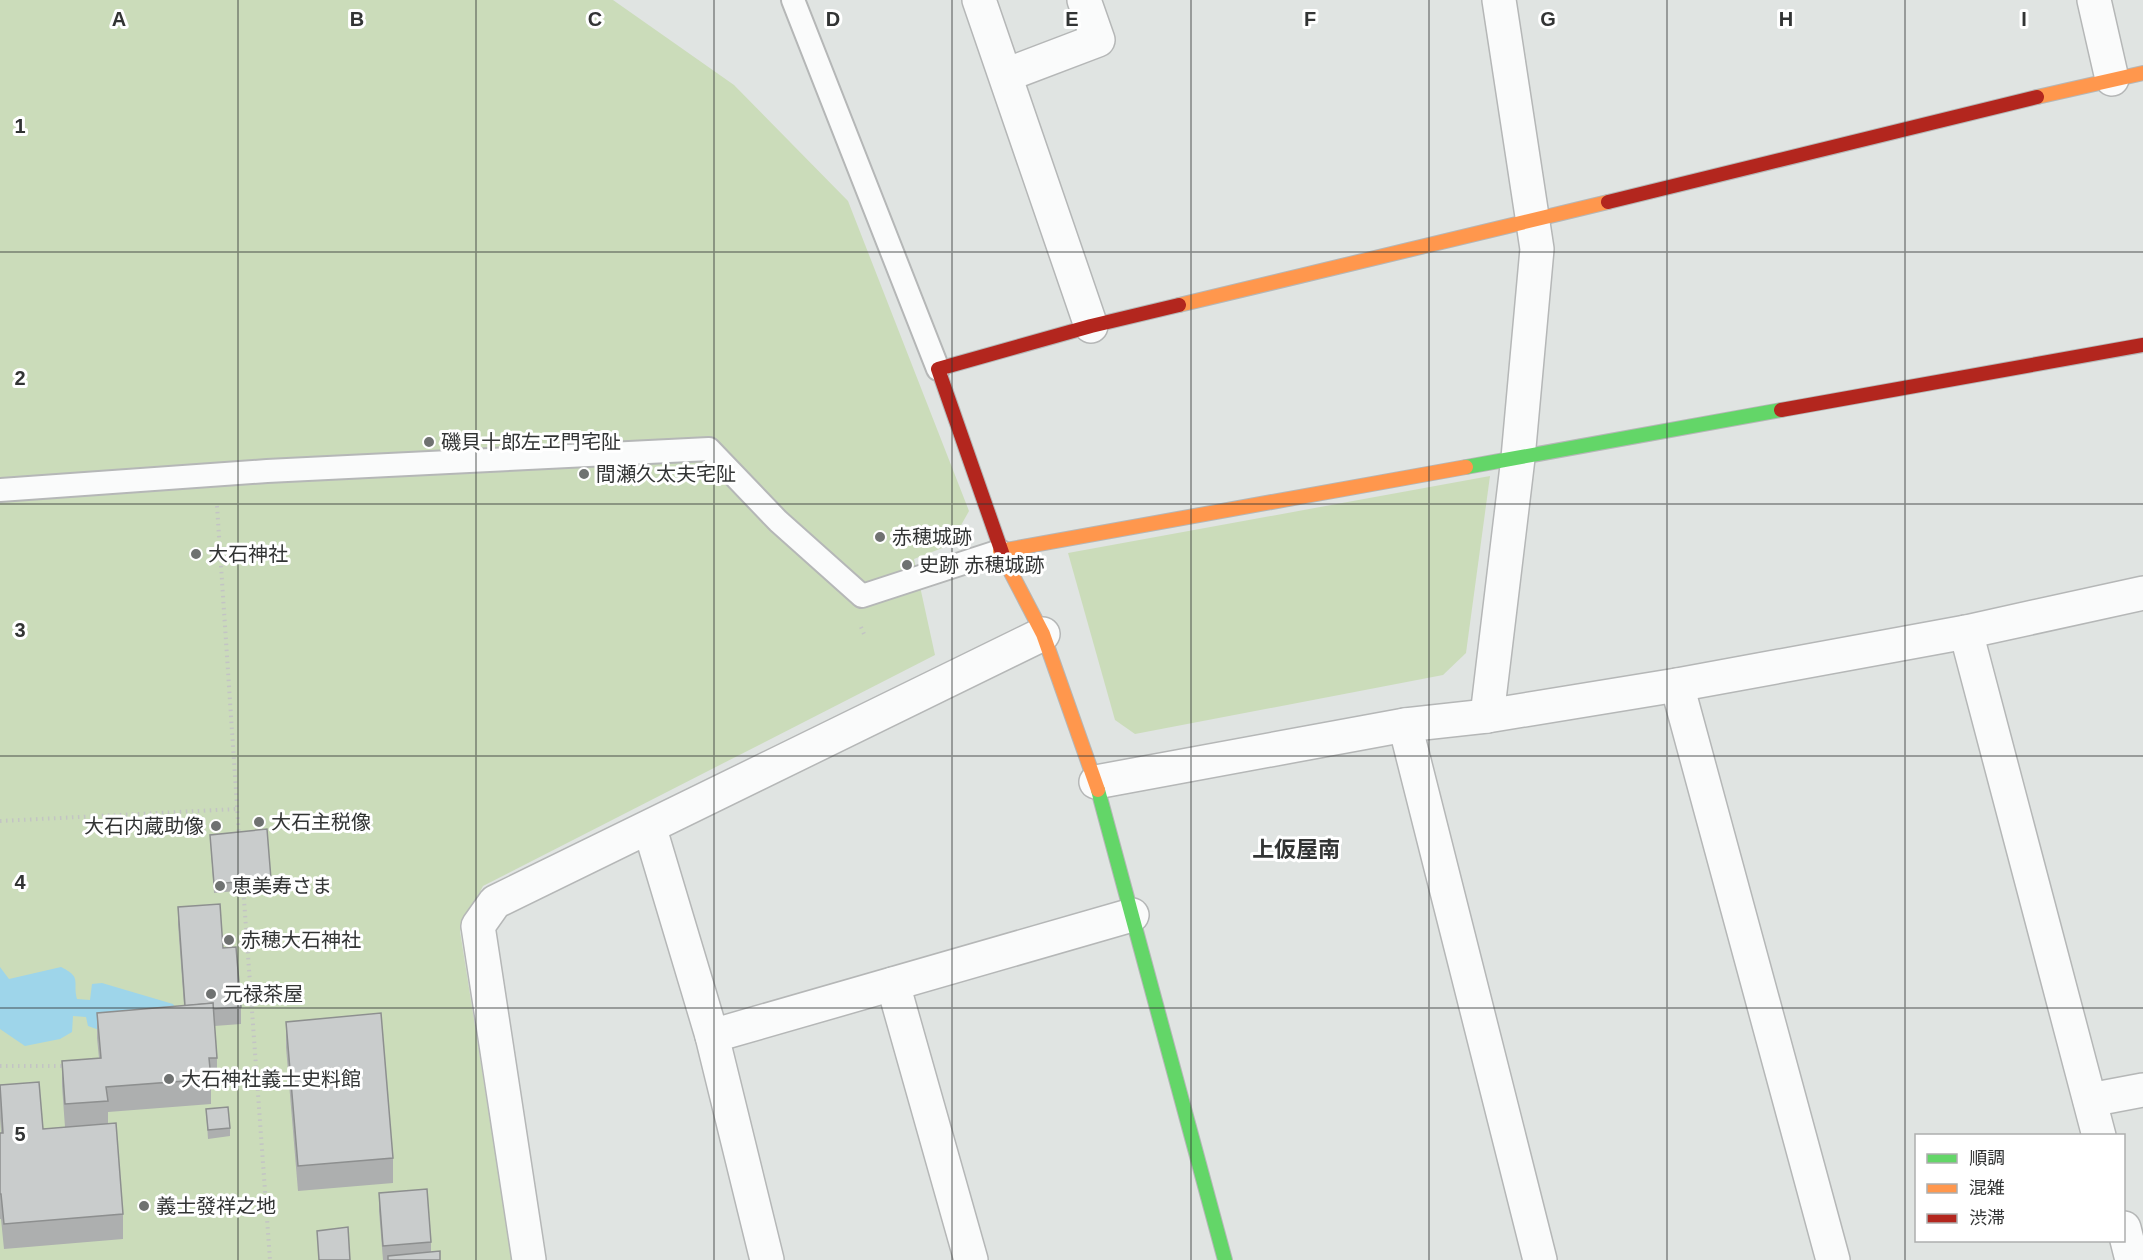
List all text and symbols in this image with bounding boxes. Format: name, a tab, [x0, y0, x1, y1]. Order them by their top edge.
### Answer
text: A	[112, 8, 126, 30]
text: B	[350, 8, 364, 30]
text: C	[588, 8, 602, 30]
text: D	[826, 8, 840, 30]
text: E	[1065, 8, 1079, 30]
text: F	[1304, 8, 1316, 30]
text: G	[1540, 8, 1556, 30]
text: H	[1779, 8, 1793, 30]
text: I	[2021, 8, 2027, 30]
text: 1	[14, 115, 26, 137]
text: 2	[14, 367, 26, 389]
place label: 磯貝十郎左ヱ門宅阯	[441, 431, 621, 453]
marker: 磯貝十郎左ヱ門宅阯	[422, 435, 436, 449]
place label: 間瀬久太夫宅阯	[596, 463, 736, 485]
marker: 間瀬久太夫宅阯	[577, 467, 591, 481]
place label: 赤穂城跡	[892, 526, 972, 548]
marker: 赤穂城跡	[873, 530, 887, 544]
place label: 大石神社	[208, 543, 288, 565]
marker: 大石神社	[189, 547, 203, 561]
place label: 史跡 赤穂城跡	[919, 554, 1045, 576]
marker: 史跡 赤穂城跡	[900, 558, 914, 572]
text: 3	[14, 619, 26, 641]
place label: 大石主税像	[271, 811, 371, 833]
place label: 大石内蔵助像	[84, 815, 204, 837]
marker: 大石主税像	[252, 815, 266, 829]
marker: 大石内蔵助像	[209, 819, 223, 833]
district label: 上仮屋南	[1252, 837, 1340, 862]
text: 4	[14, 871, 26, 893]
place label: 恵美寿さま	[232, 875, 332, 897]
marker: 恵美寿さま	[213, 879, 227, 893]
place label: 赤穂大石神社	[241, 929, 361, 951]
marker: 赤穂大石神社	[222, 933, 236, 947]
place label: 元禄茶屋	[223, 983, 303, 1005]
marker: 元禄茶屋	[204, 987, 218, 1001]
place label: 大石神社義士史料館	[181, 1068, 361, 1090]
marker: 大石神社義士史料館	[162, 1072, 176, 1086]
text: 5	[14, 1123, 26, 1145]
legend	[1915, 1134, 2125, 1242]
text: 順調	[1969, 1148, 2005, 1168]
text: 混雑	[1969, 1178, 2005, 1198]
place label: 義士發祥之地	[156, 1195, 276, 1217]
marker: 義士發祥之地	[137, 1199, 151, 1213]
text: 渋滞	[1969, 1208, 2005, 1228]

